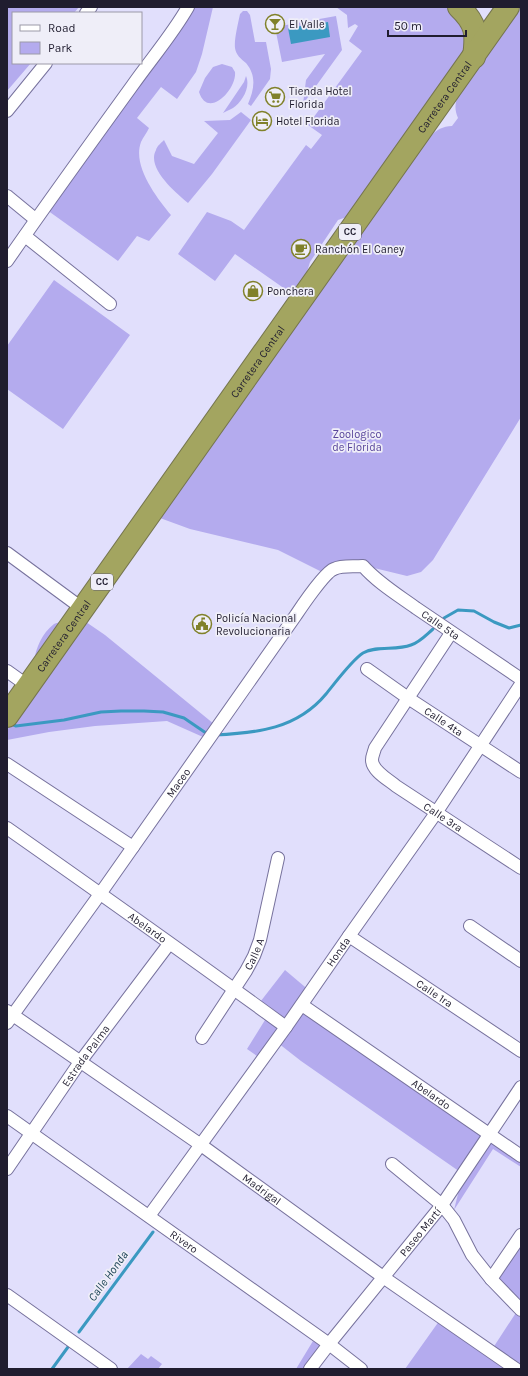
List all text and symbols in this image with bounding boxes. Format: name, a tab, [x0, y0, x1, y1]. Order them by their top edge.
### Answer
legend	[12, 12, 142, 64]
scale bar	[388, 12, 466, 38]
bar icon: El Valle	[264, 13, 286, 35]
place label: El Valle	[289, 18, 325, 31]
text: 50 m	[394, 19, 422, 33]
text: Road	[48, 21, 76, 35]
text: Park	[48, 41, 73, 55]
street label: Carretera Central	[415, 58, 474, 136]
place label: Tienda Hotel Florida	[289, 85, 352, 111]
supermarket icon: Tienda Hotel Florida	[264, 86, 286, 108]
hotel icon: Hotel Florida	[251, 110, 273, 132]
place label: Hotel Florida	[276, 115, 340, 128]
road number: CC	[339, 224, 361, 240]
cafe icon: Ranchón El Caney	[290, 238, 312, 260]
place label: Ranchón El Caney	[315, 243, 404, 256]
shop icon: Ponchera	[242, 280, 264, 302]
place label: Ponchera	[267, 285, 314, 298]
street label: Carretera Central	[228, 323, 287, 400]
park label: Zoologico de Florida	[332, 428, 382, 454]
road number: CC	[91, 574, 113, 590]
street label: Carretera Central	[34, 597, 93, 675]
street label: Calle 5ta	[419, 607, 462, 642]
place label: Policía Nacional Revolucionaria	[216, 612, 296, 638]
public building icon: Policía Nacional Revolucionaria	[191, 613, 213, 635]
street label: Calle 4ta	[422, 704, 466, 739]
street label: Maceo	[163, 766, 193, 800]
street label: Calle 3ra	[421, 799, 465, 834]
street label: Abelardo	[126, 909, 169, 945]
street label: Honda	[323, 935, 353, 969]
street label: Calle A	[241, 936, 267, 972]
street label: Calle 1ra	[414, 976, 455, 1010]
street label: Estrada Palma	[59, 1022, 112, 1089]
street label: Abelardo	[409, 1076, 453, 1112]
street label: Madrigal	[240, 1171, 284, 1208]
street label: Paseo Martí	[397, 1204, 444, 1259]
street label: Rivero	[168, 1227, 201, 1256]
water label: Calle Honda	[85, 1248, 131, 1304]

